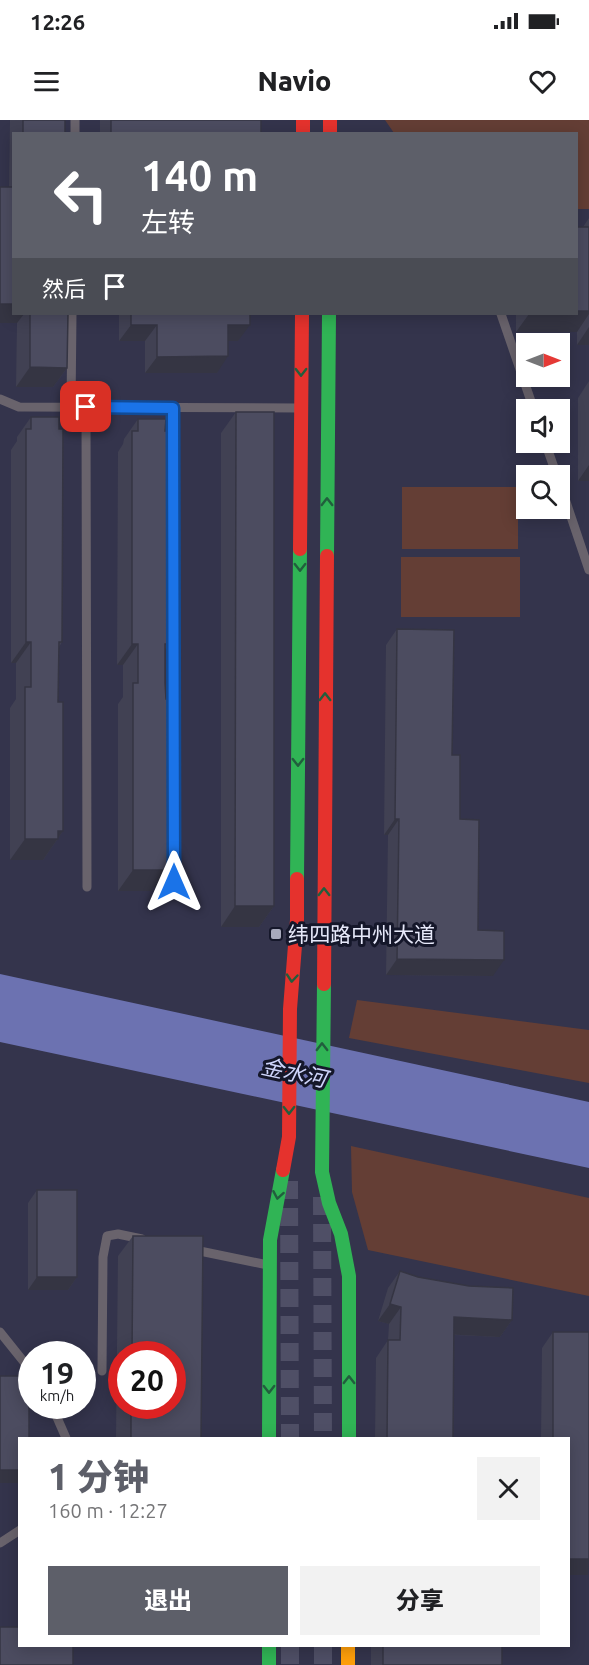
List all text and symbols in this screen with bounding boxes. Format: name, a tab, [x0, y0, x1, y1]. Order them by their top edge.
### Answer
text: 12:26	[30, 9, 85, 34]
icon: menu	[30, 65, 63, 98]
icon: heart	[526, 65, 559, 98]
text: Navio	[257, 66, 332, 96]
text: 140 m	[141, 152, 258, 199]
icon: left	[42, 156, 120, 234]
text: 左转	[141, 207, 195, 237]
icon: arrive	[98, 270, 131, 303]
text: 然后	[42, 276, 86, 301]
north arrow	[516, 333, 570, 387]
map controls	[516, 333, 570, 519]
one-way arrow	[295, 367, 307, 376]
pin	[60, 381, 111, 432]
icon: arrive	[69, 390, 102, 423]
button: sound	[516, 399, 570, 453]
button: search	[516, 465, 570, 519]
one-way arrow	[321, 498, 333, 507]
one-way arrow	[294, 562, 306, 571]
one-way arrow	[319, 693, 331, 702]
one-way arrow	[292, 757, 304, 766]
position arrow	[142, 850, 206, 914]
one-way arrow	[318, 888, 330, 897]
place label: 纬四路中州大道	[288, 922, 435, 946]
marker: 纬四路中州大道	[269, 927, 283, 941]
one-way arrow	[286, 973, 299, 982]
one-way arrow	[316, 1043, 329, 1052]
water label: 金水河	[259, 1053, 333, 1092]
one-way arrow	[283, 1105, 295, 1114]
one-way arrow	[272, 1190, 285, 1200]
speed limit sign: 20	[108, 1341, 186, 1419]
text: 19	[40, 1356, 74, 1390]
one-way arrow	[343, 1376, 355, 1385]
one-way arrow	[263, 1385, 275, 1394]
text: km/h	[40, 1387, 74, 1404]
text: 1 分钟	[48, 1456, 149, 1497]
button: close	[477, 1457, 540, 1520]
text: 160 m · 12:27	[48, 1499, 168, 1522]
button: 退出	[48, 1566, 288, 1635]
button: 分享	[300, 1566, 540, 1635]

